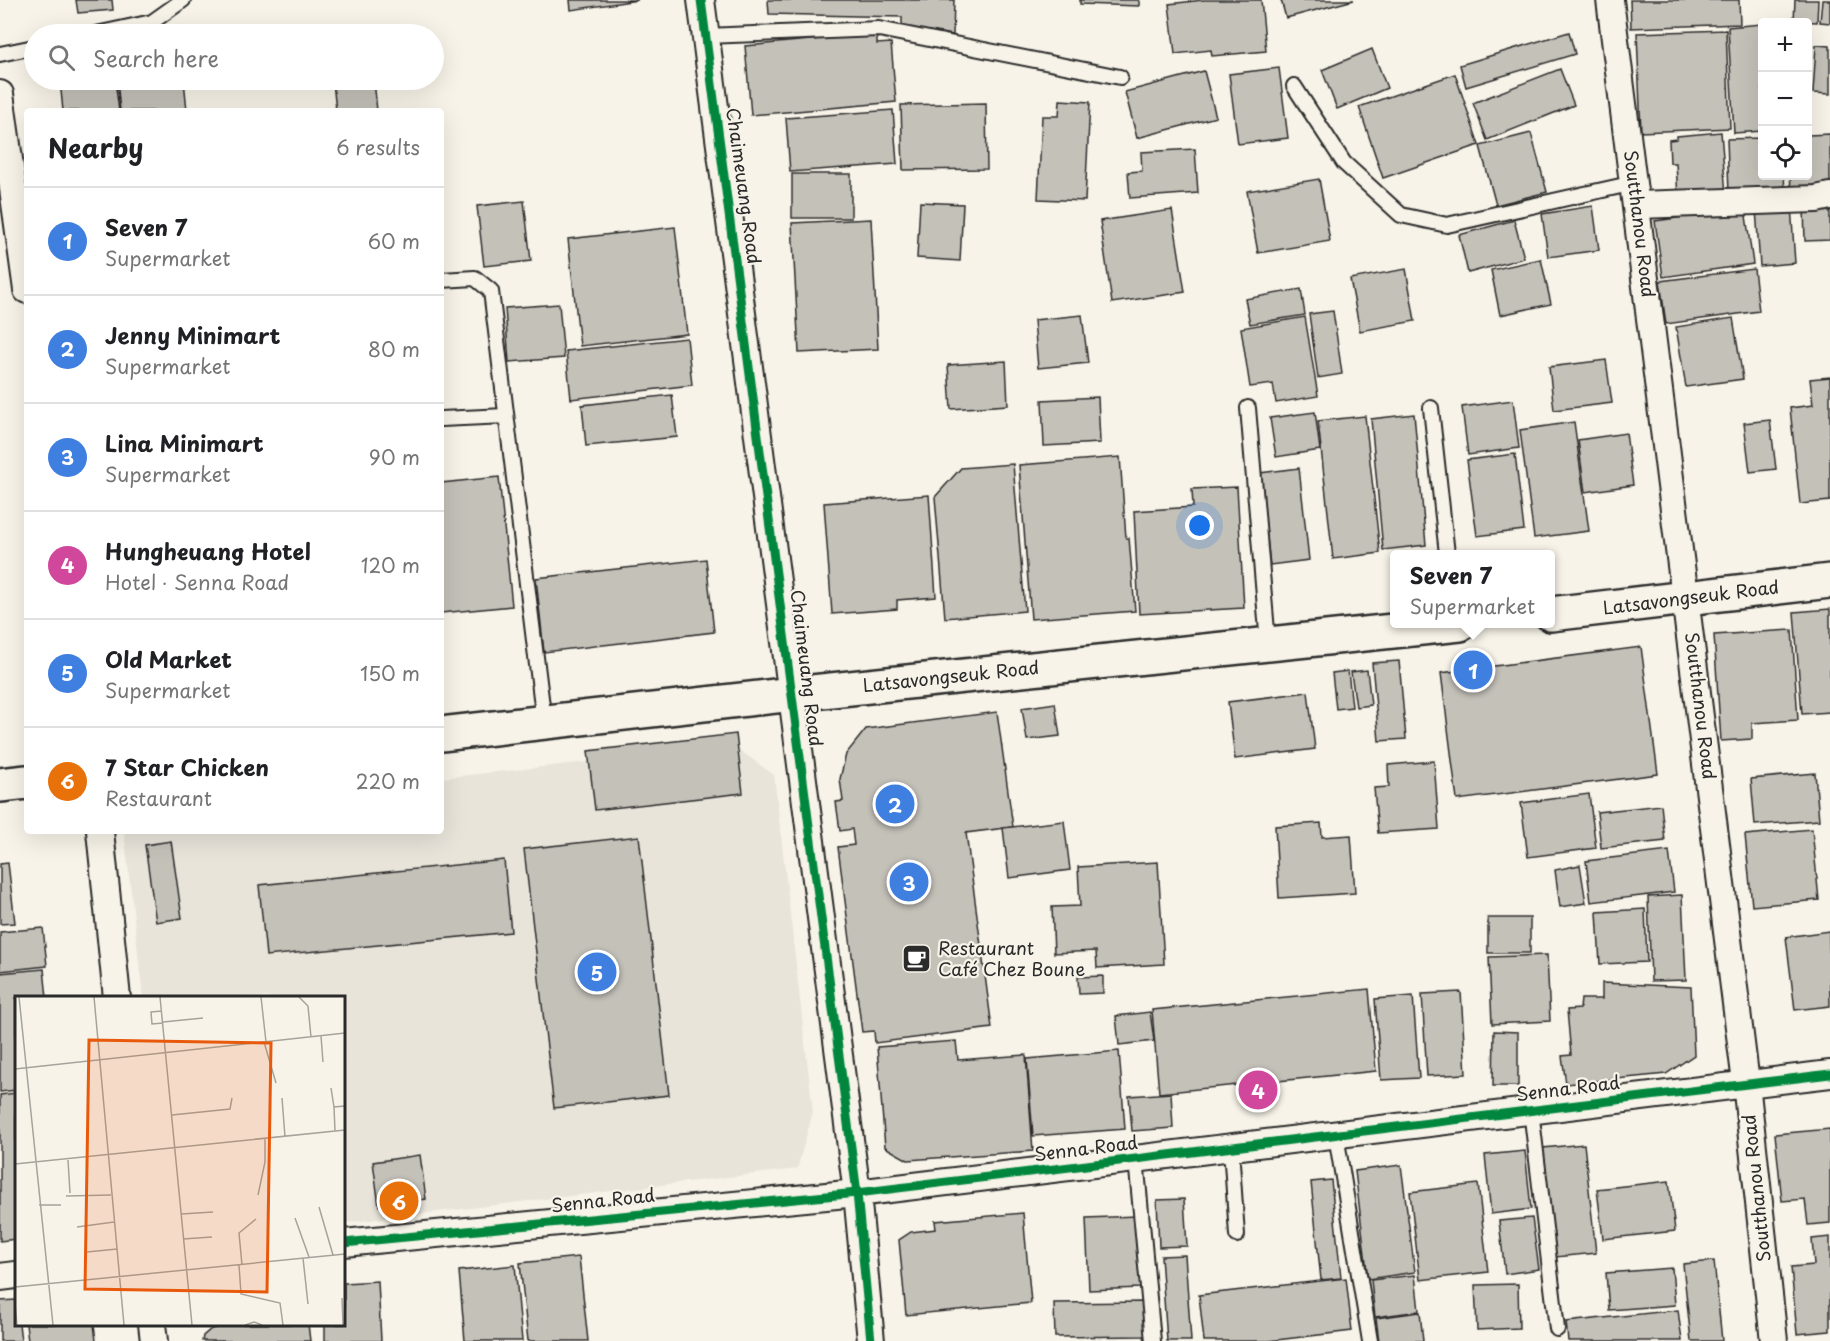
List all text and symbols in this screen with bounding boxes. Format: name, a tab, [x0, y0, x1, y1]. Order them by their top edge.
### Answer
map controls	[1758, 18, 1812, 180]
button: +	[1758, 18, 1812, 72]
search box	[24, 24, 444, 90]
icon: search	[45, 41, 78, 74]
text: Search here	[93, 41, 219, 74]
button: −	[1758, 72, 1812, 126]
street label: Chaimeuang Road	[720, 106, 769, 266]
button: locate	[1758, 126, 1812, 180]
text: Nearby	[48, 128, 143, 167]
text: 6 results	[336, 132, 420, 162]
street label: Soutthanou Road	[1618, 149, 1663, 299]
text: Seven 7	[105, 210, 187, 243]
text: 1	[63, 226, 72, 256]
text: 60 m	[368, 226, 420, 256]
text: Supermarket	[105, 243, 231, 273]
text: Jenny Minimart	[105, 318, 281, 351]
text: 2	[60, 334, 75, 364]
text: 80 m	[368, 334, 420, 364]
text: Supermarket	[105, 351, 231, 381]
text: Lina Minimart	[105, 426, 264, 459]
text: 3	[61, 442, 74, 472]
text: 90 m	[369, 442, 420, 472]
text: Supermarket	[105, 459, 231, 489]
your location	[1185, 511, 1214, 540]
text: Hungheuang Hotel	[105, 534, 311, 567]
text: 4	[61, 550, 74, 580]
text: 120 m	[361, 550, 420, 580]
popup	[1390, 550, 1555, 628]
text: Seven 7	[1410, 558, 1492, 591]
text: Hotel · Senna Road	[105, 567, 289, 597]
street label: Latsavongseuk Road	[1601, 572, 1780, 621]
street label: Chaimeuang Road	[784, 588, 831, 748]
text: Supermarket	[1410, 591, 1535, 621]
street label: Soutthanou Road	[1679, 631, 1724, 781]
text: Old Market	[105, 642, 232, 675]
pin: 1	[1454, 648, 1492, 692]
street label: Latsavongseuk Road	[861, 653, 1040, 698]
text: 5	[61, 658, 74, 688]
text: 150 m	[360, 658, 420, 688]
text: Supermarket	[105, 675, 231, 705]
text: 7 Star Chicken	[105, 750, 269, 783]
text: 6	[60, 766, 75, 796]
text: 220 m	[356, 766, 420, 796]
pin: 2	[876, 782, 914, 826]
text: Restaurant	[105, 783, 212, 813]
pin: 3	[890, 860, 928, 904]
place label: Restaurant Café Chez Boune	[938, 934, 1085, 982]
cafe icon: Restaurant Café Chez Boune	[901, 943, 933, 975]
pin: 5	[578, 950, 616, 994]
inset map	[15, 996, 345, 1326]
pin: 4	[1238, 1068, 1278, 1112]
street label: Senna Road	[1514, 1068, 1621, 1107]
street label: Soutthanou Road	[1734, 1113, 1777, 1263]
street label: Senna Road	[1032, 1128, 1139, 1167]
pin: 6	[380, 1178, 418, 1224]
street label: Senna Road	[550, 1181, 656, 1218]

